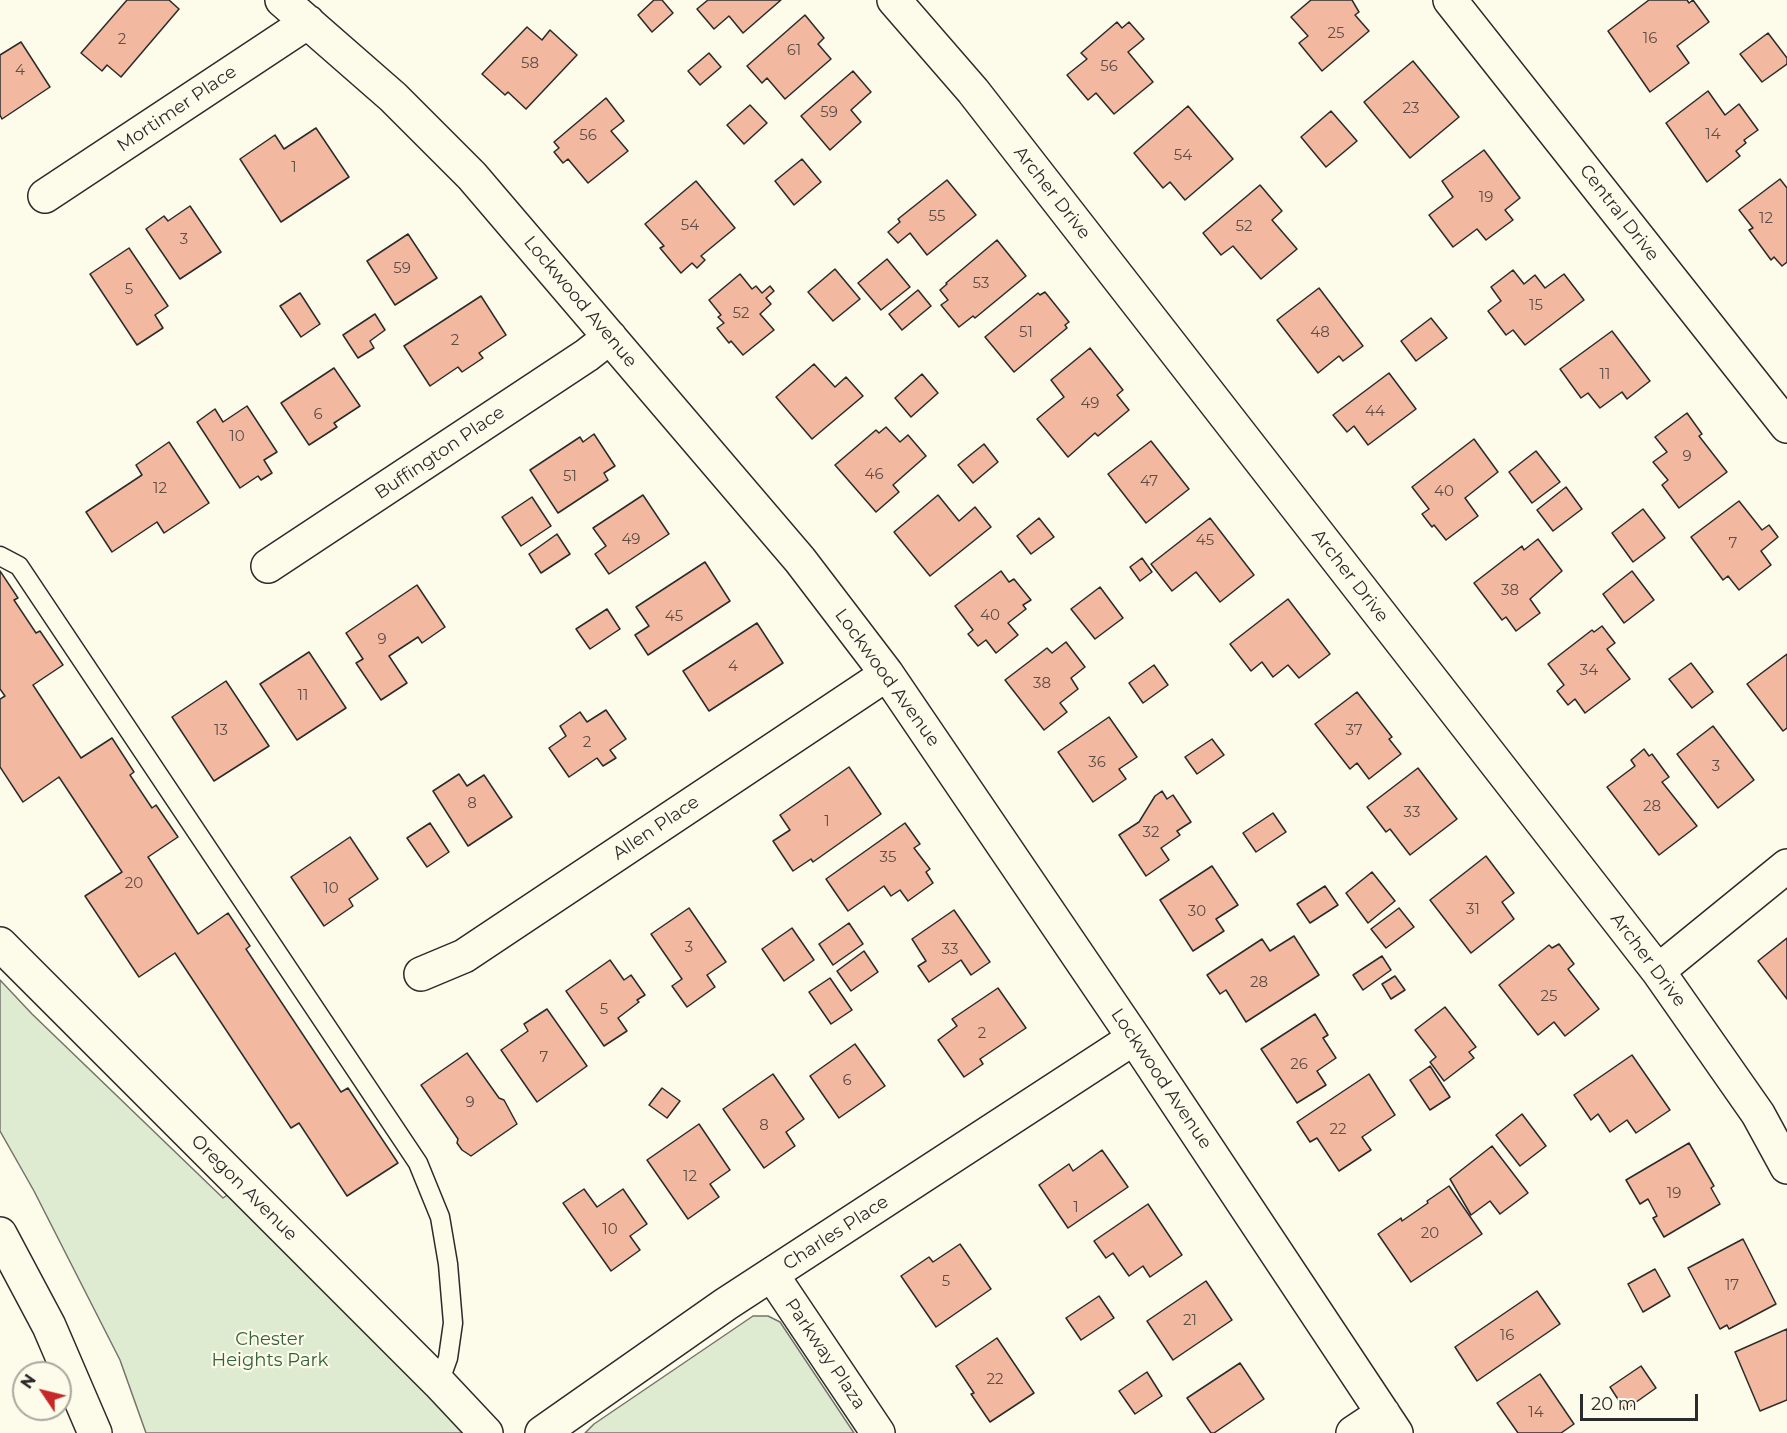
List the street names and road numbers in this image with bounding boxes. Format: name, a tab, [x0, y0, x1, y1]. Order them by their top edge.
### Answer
street label: Mortimer Place	[113, 61, 241, 157]
street label: Archer Drive	[1009, 142, 1095, 244]
street label: Central Drive	[1575, 160, 1663, 266]
street label: Lockwood Avenue	[519, 232, 641, 372]
street label: Buffington Place	[371, 402, 509, 504]
street label: Archer Drive	[1307, 525, 1393, 627]
street label: Lockwood Avenue	[830, 605, 944, 751]
street label: Allen Place	[609, 791, 703, 865]
street label: Archer Drive	[1606, 909, 1690, 1011]
street label: Lockwood Avenue	[1106, 1005, 1216, 1153]
street label: Oregon Avenue	[186, 1130, 302, 1246]
street label: Charles Place	[779, 1191, 893, 1275]
street label: Parkway Plaza	[780, 1294, 870, 1414]

